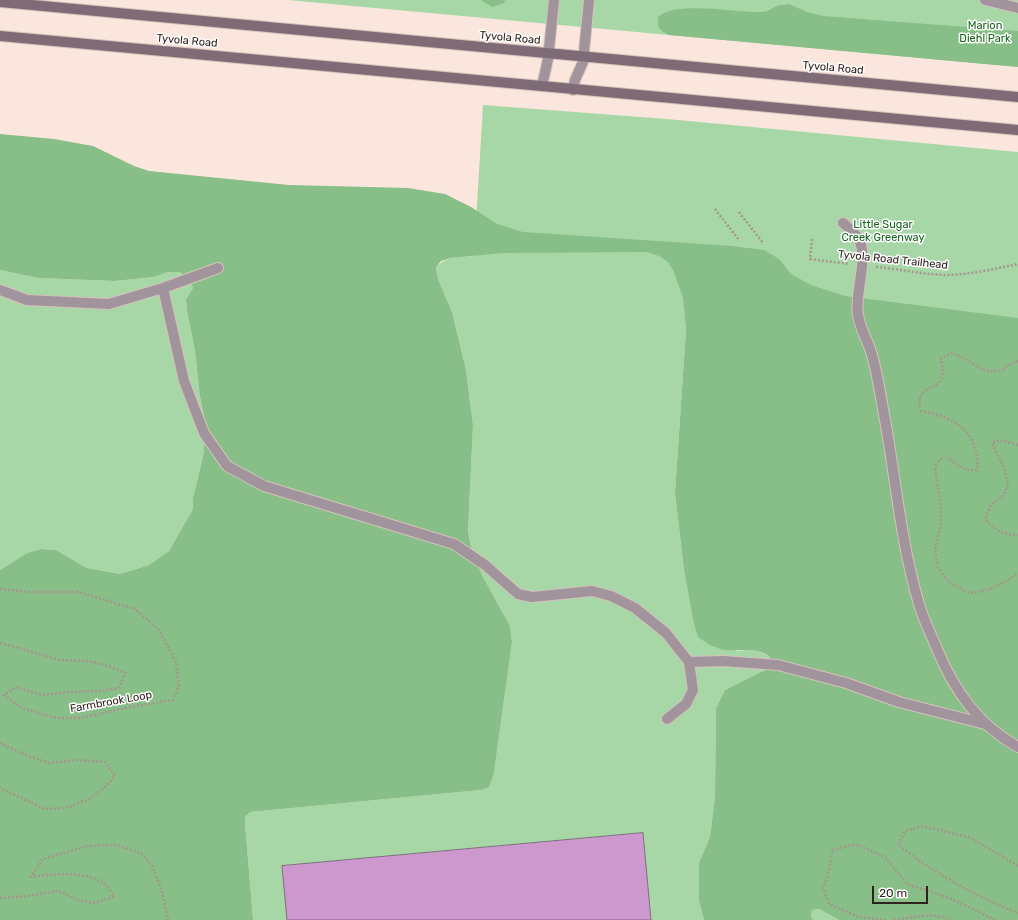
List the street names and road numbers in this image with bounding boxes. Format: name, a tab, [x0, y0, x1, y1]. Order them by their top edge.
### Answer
street label: Tyvola Road	[479, 29, 541, 47]
street label: Tyvola Road	[156, 32, 218, 50]
street label: Tyvola Road	[802, 59, 864, 77]
street label: Tyvola Road Trailhead	[837, 248, 949, 272]
street label: Farmbrook Loop	[69, 688, 153, 716]

